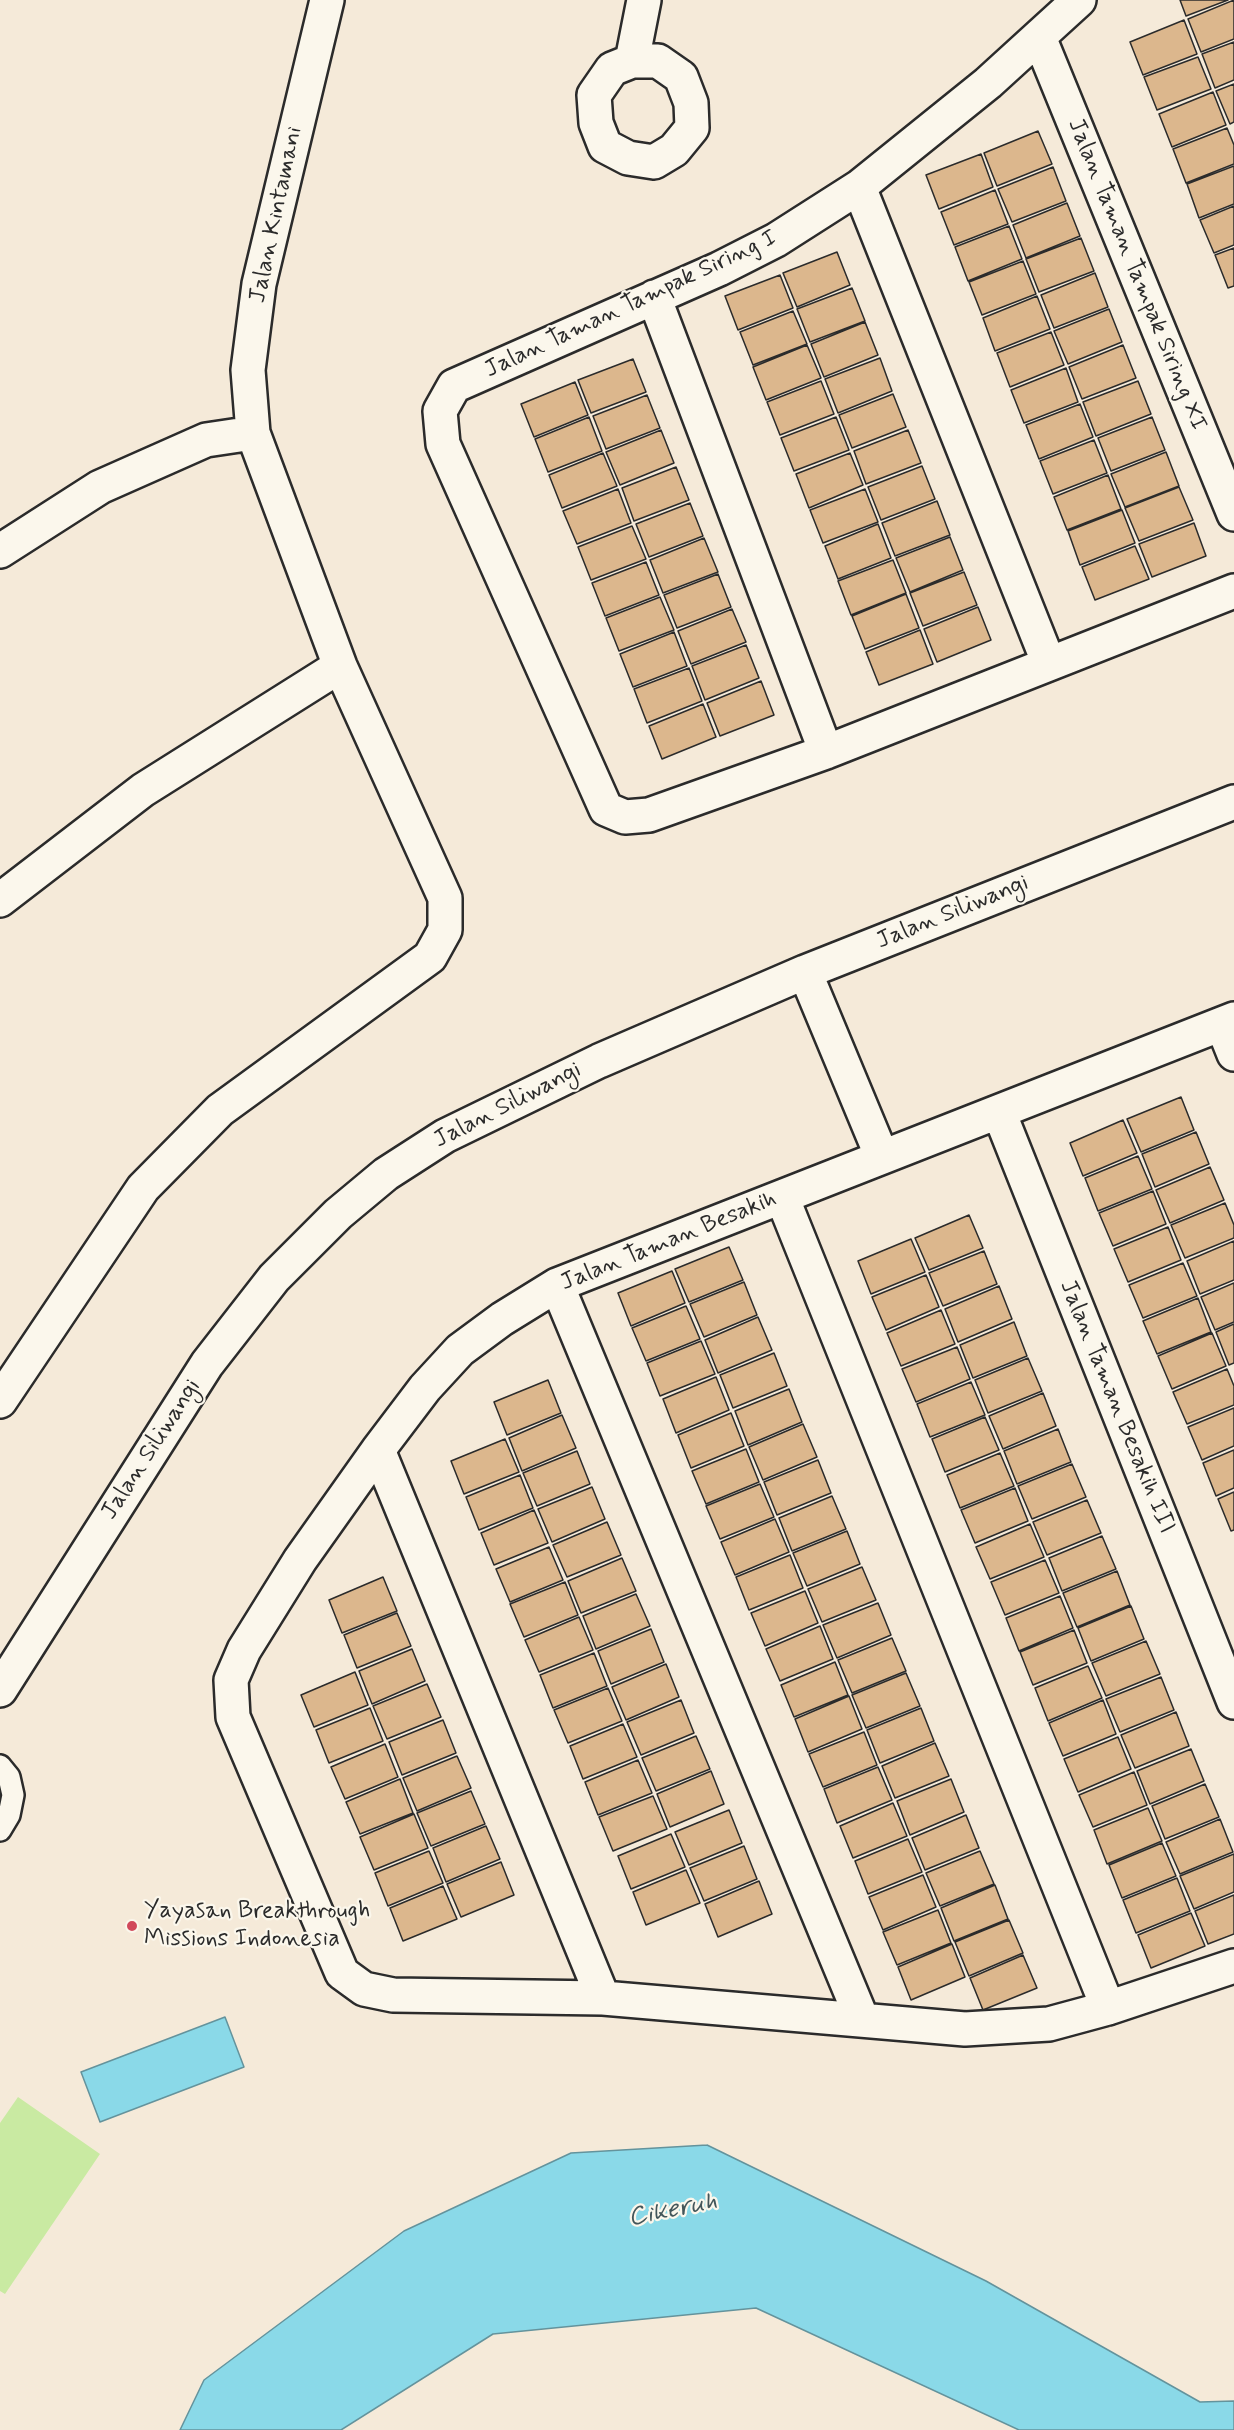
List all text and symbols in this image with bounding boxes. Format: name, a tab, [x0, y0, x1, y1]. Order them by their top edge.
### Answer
street label: Jalan Taman Tampak Siring XI	[1060, 115, 1212, 435]
street label: Jalan Kintamani	[244, 124, 310, 306]
street label: Jalan Taman Tampak Siring I	[480, 225, 782, 385]
street label: Jalan Siliwangi	[873, 869, 1033, 957]
street label: Jalan Siliwangi	[430, 1057, 586, 1155]
street label: Jalan Taman Besakih	[557, 1185, 781, 1299]
street label: Jalan Taman Besakih III	[1052, 1276, 1180, 1538]
street label: Jalan Siliwangi	[96, 1374, 208, 1526]
place label: Yayasan Breakthrough Missions Indonesia	[144, 1898, 370, 1954]
marker: Yayasan Breakthrough Missions Indonesia	[125, 1919, 139, 1933]
water label: Cikeruh	[626, 2187, 720, 2235]

